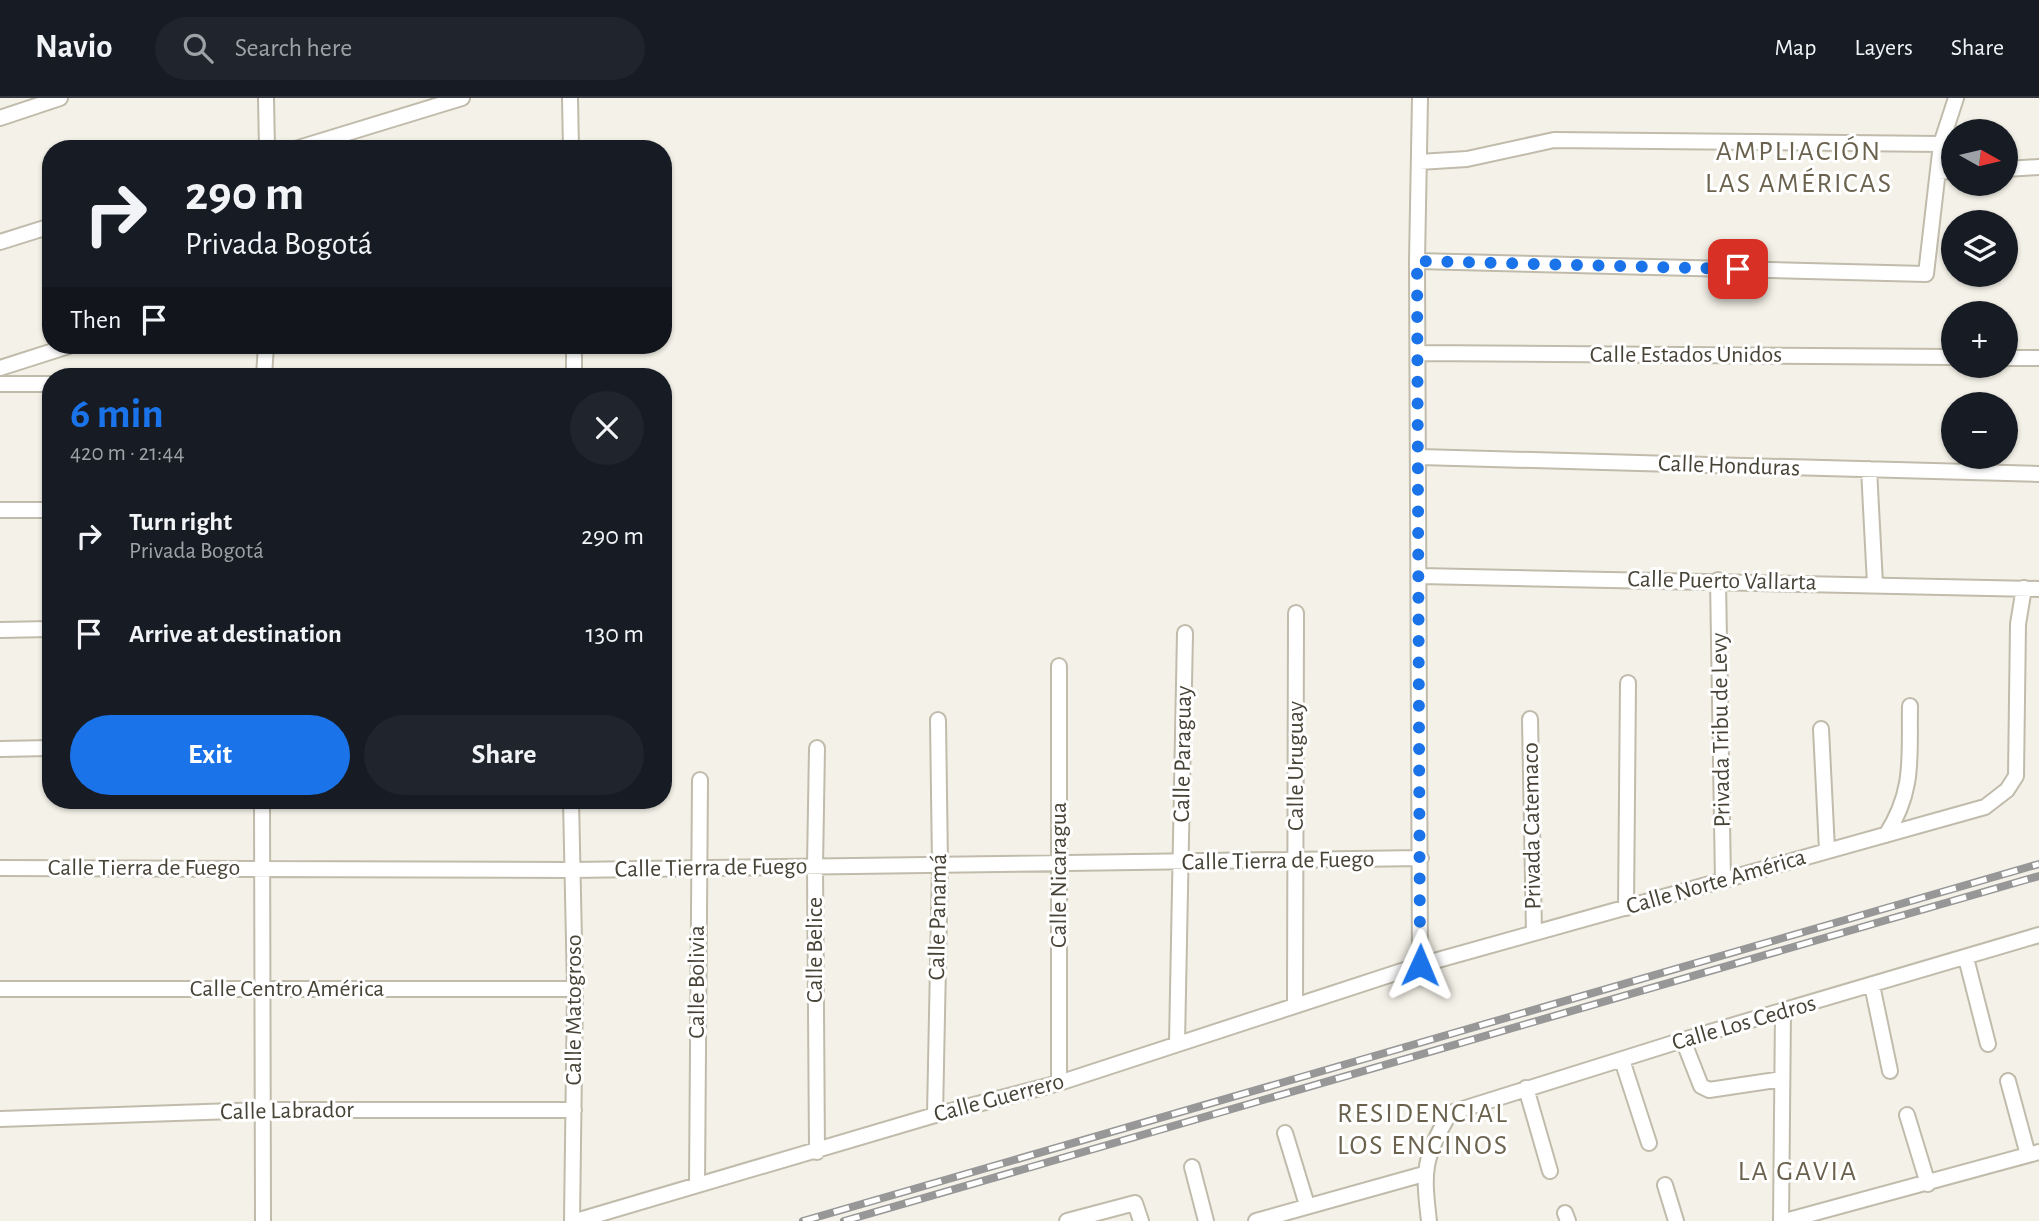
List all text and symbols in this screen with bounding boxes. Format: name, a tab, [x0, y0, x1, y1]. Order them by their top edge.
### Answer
search box	[155, 17, 645, 80]
icon: search	[179, 29, 217, 67]
text: Navio	[35, 31, 113, 64]
text: Search here	[235, 35, 352, 61]
text: Map	[1774, 36, 1816, 60]
text: Layers	[1854, 36, 1913, 60]
text: Share	[1951, 36, 2004, 60]
north arrow	[1941, 119, 2018, 196]
map controls	[1941, 119, 2018, 469]
district label: AMPLIACIÓN LAS AMÉRICAS	[1705, 135, 1893, 198]
icon: right	[70, 168, 161, 259]
text: 290 m	[185, 170, 304, 219]
button: layers	[1941, 210, 2018, 287]
text: Privada Bogotá	[185, 228, 373, 260]
pin	[1708, 239, 1768, 299]
icon: arrive	[1719, 250, 1757, 288]
icon: arrive	[135, 301, 173, 339]
button: +	[1941, 301, 2018, 378]
text: Then	[70, 307, 121, 333]
street label: Calle Estados Unidos	[1590, 343, 1782, 367]
button: close	[570, 391, 644, 465]
button: −	[1941, 392, 2018, 469]
text: 6 min	[70, 393, 164, 435]
text: 420 m · 21:44	[70, 442, 185, 465]
street label: Calle Honduras	[1658, 452, 1800, 480]
text: Turn right	[129, 509, 232, 535]
icon: right	[70, 517, 108, 555]
text: 290 m	[581, 523, 644, 549]
text: Privada Bogotá	[129, 540, 264, 563]
street label: Calle Puerto Vallarta	[1627, 567, 1817, 595]
icon: arrive	[70, 615, 108, 653]
text: Arrive at destination	[129, 621, 342, 647]
text: 130 m	[586, 621, 644, 647]
street label: Privada Tribu de Levy	[1707, 632, 1735, 828]
street label: Calle Paraguay	[1170, 685, 1196, 823]
street label: Calle Uruguay	[1284, 701, 1308, 831]
button: Exit	[70, 715, 350, 795]
button: Share	[364, 715, 644, 795]
street label: Privada Catemaco	[1519, 742, 1545, 910]
street label: Calle Nicaragua	[1047, 802, 1071, 948]
street label: Calle Norte América	[1624, 845, 1808, 919]
street label: Calle Tierra de Fuego	[1181, 847, 1375, 875]
street label: Calle Panamá	[925, 853, 951, 981]
street label: Calle Tierra de Fuego	[614, 854, 808, 882]
street label: Calle Tierra de Fuego	[48, 856, 240, 880]
street label: Calle Belice	[803, 897, 827, 1003]
street label: Calle Bolivia	[685, 925, 709, 1039]
position arrow	[1383, 928, 1457, 1002]
street label: Calle Matogroso	[562, 934, 586, 1086]
street label: Calle Centro América	[190, 977, 384, 1001]
street label: Calle Los Cedros	[1669, 991, 1819, 1055]
street label: Calle Guerrero	[931, 1069, 1067, 1127]
street label: Calle Labrador	[220, 1098, 354, 1124]
district label: RESIDENCIAL LOS ENCINOS	[1337, 1100, 1509, 1160]
district label: LA GAVIA	[1738, 1158, 1858, 1186]

